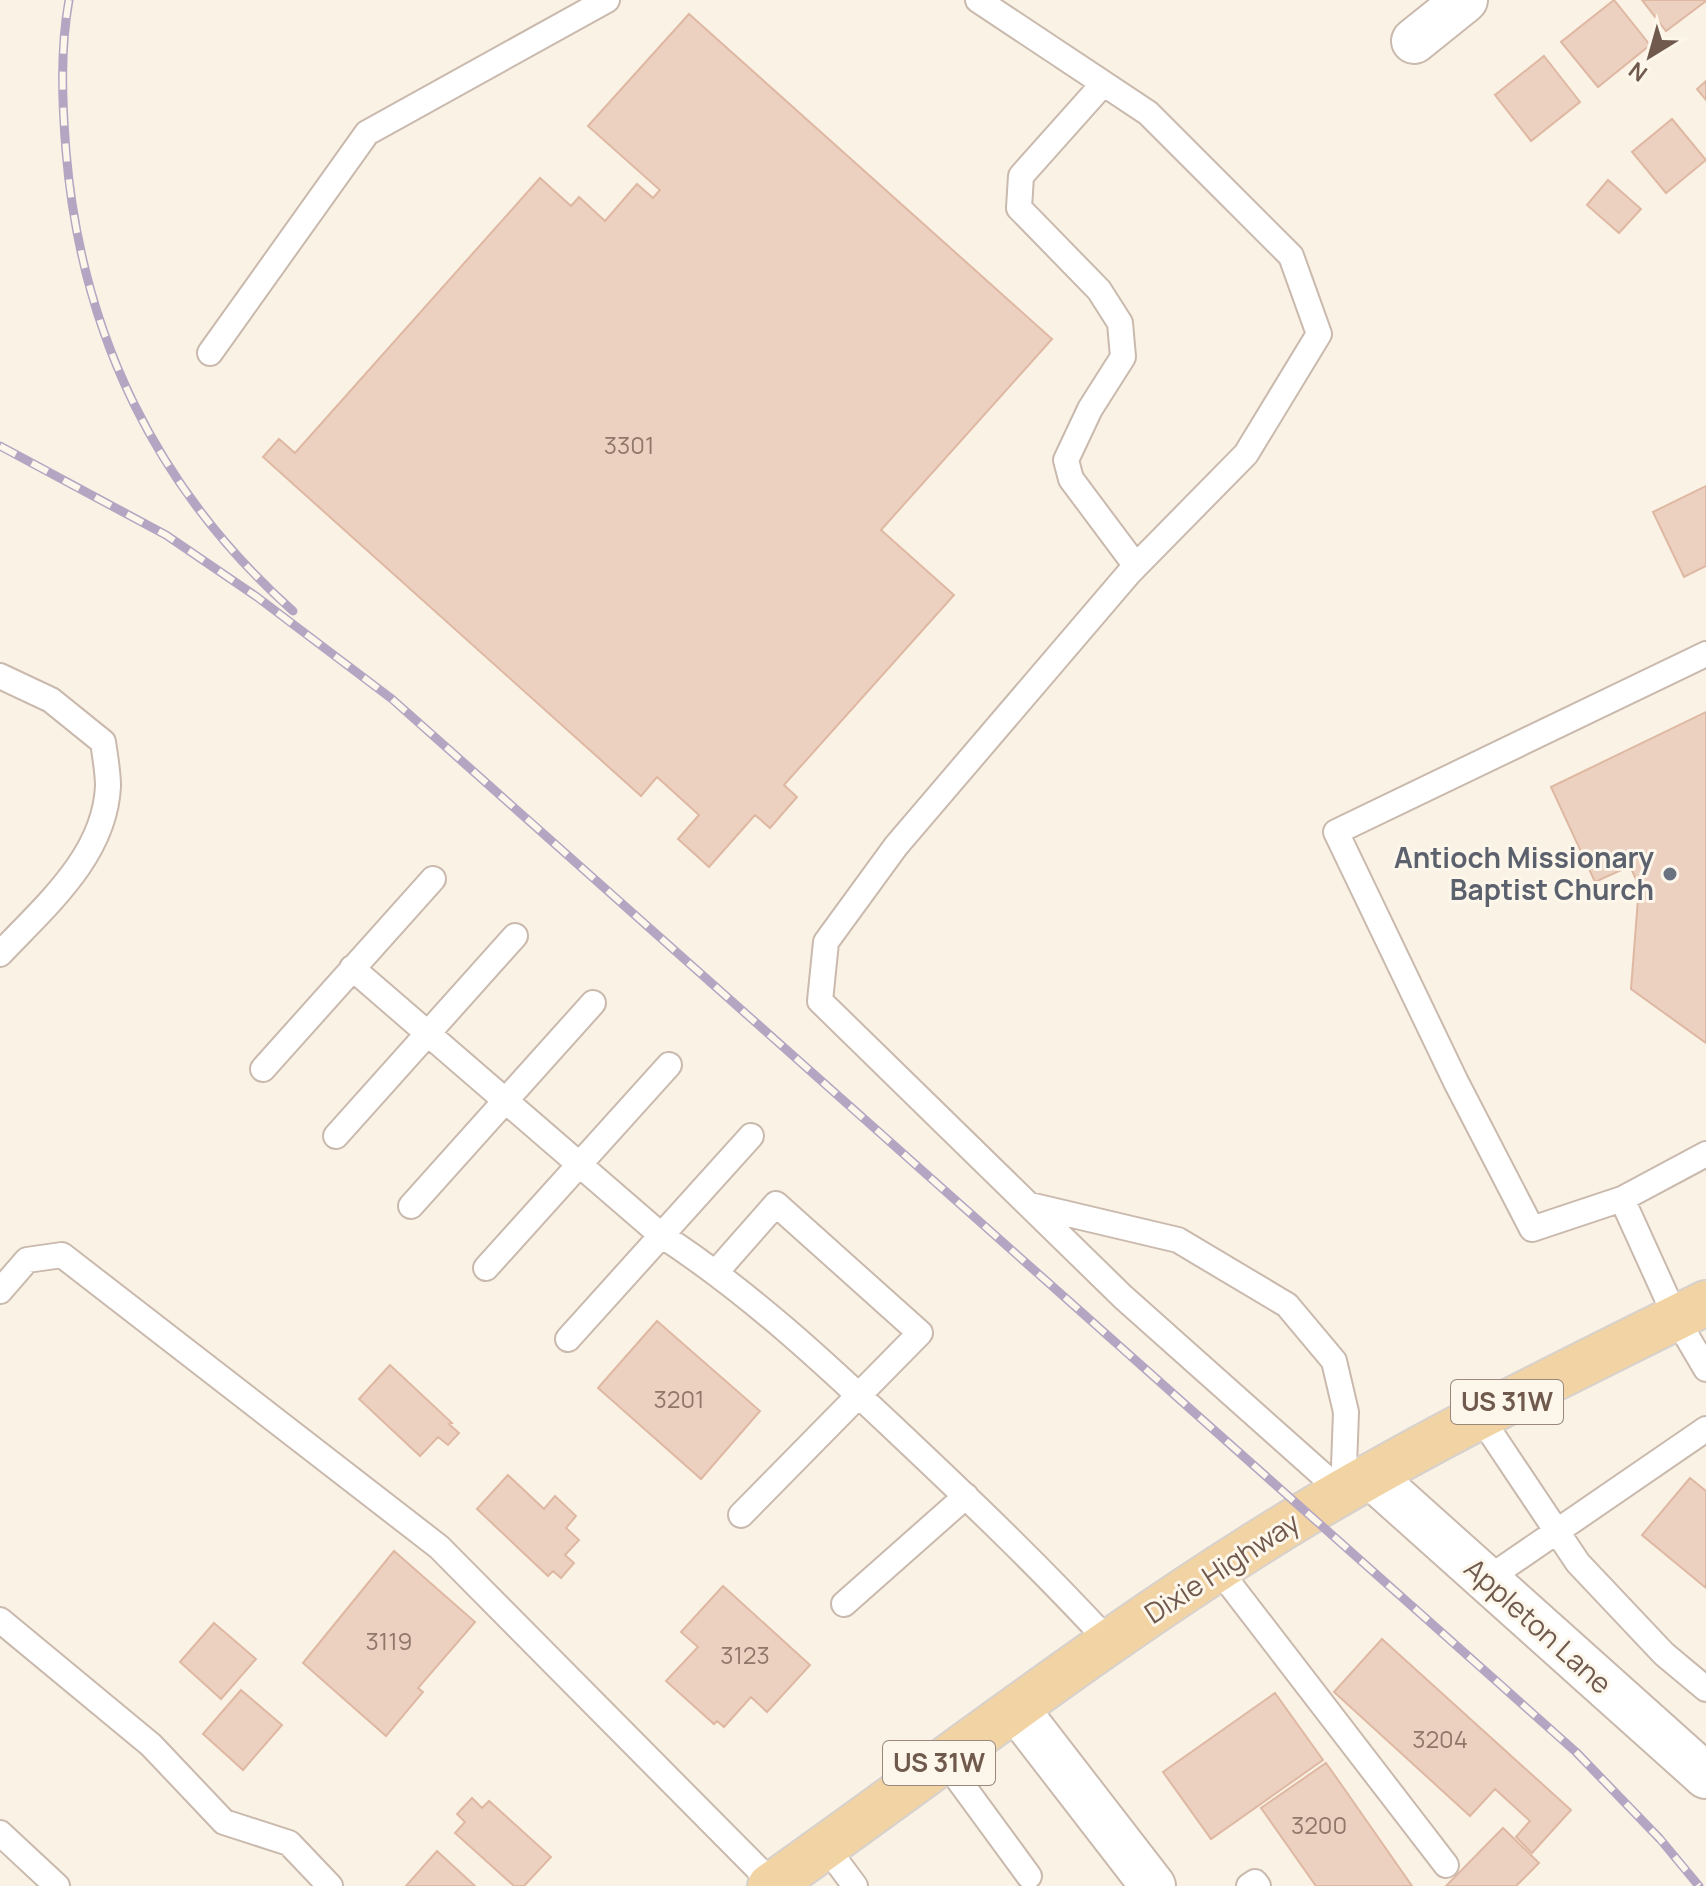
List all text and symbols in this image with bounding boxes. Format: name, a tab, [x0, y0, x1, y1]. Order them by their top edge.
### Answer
north arrow	[1610, 16, 1690, 96]
text: N	[1623, 55, 1653, 89]
house number: 3301	[604, 428, 654, 461]
place label: Antioch Missionary Baptist Church	[1394, 838, 1654, 908]
marker: Antioch Missionary Baptist Church	[1661, 865, 1679, 883]
road number: US 31W	[1451, 1380, 1563, 1424]
house number: 3201	[654, 1382, 704, 1415]
street label: Dixie Highway	[1137, 1503, 1306, 1631]
street label: Appleton Lane	[1457, 1549, 1620, 1702]
house number: 3119	[366, 1624, 412, 1657]
house number: 3123	[720, 1638, 770, 1671]
house number: 3204	[1412, 1722, 1468, 1755]
road number: US 31W	[883, 1741, 995, 1785]
house number: 3200	[1291, 1808, 1347, 1841]

